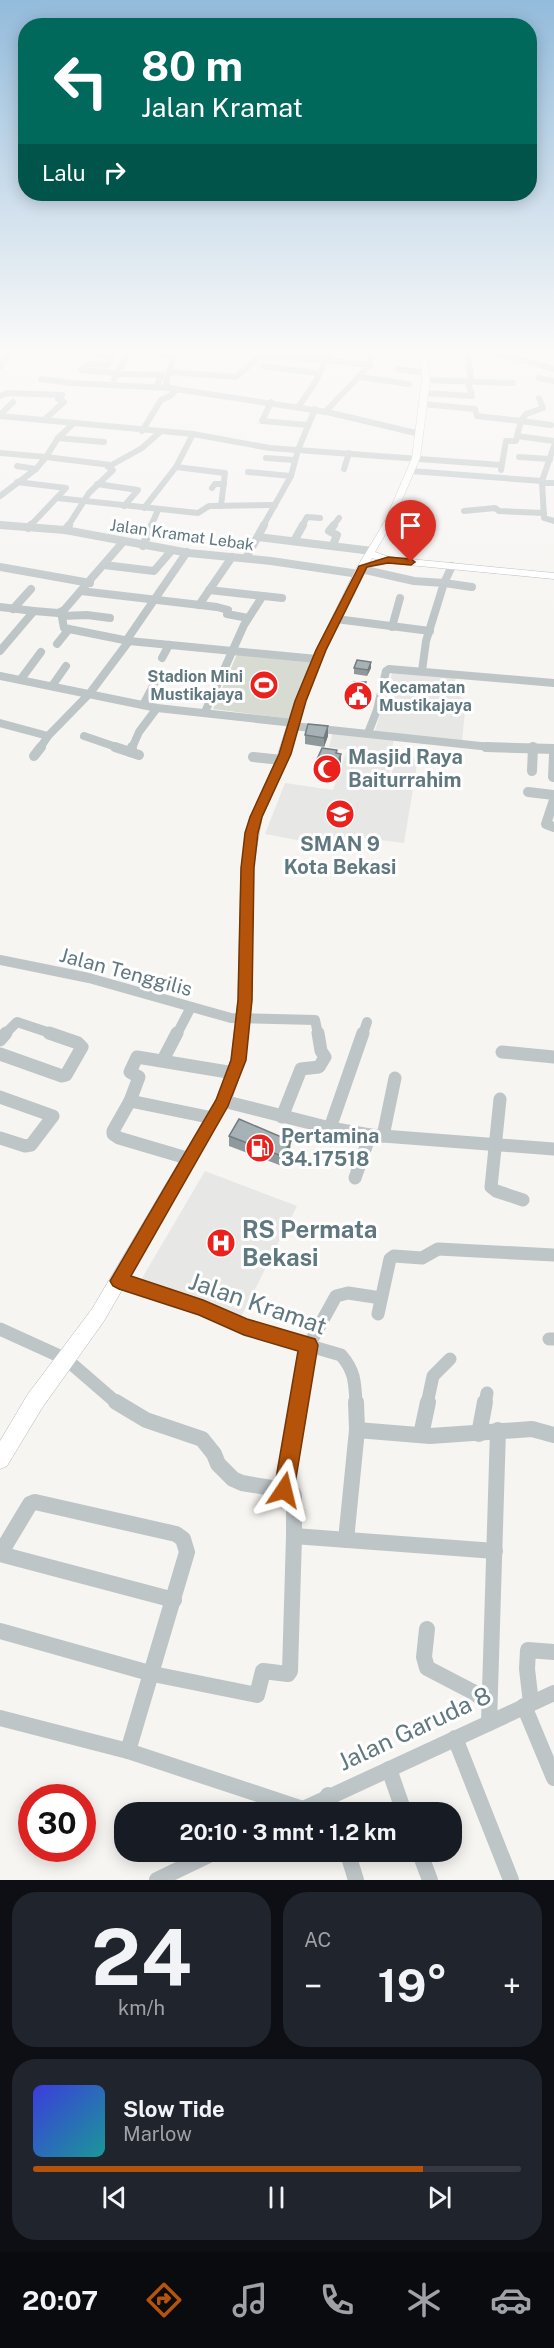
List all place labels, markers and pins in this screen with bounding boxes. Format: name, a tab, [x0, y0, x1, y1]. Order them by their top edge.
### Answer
pin	[385, 500, 436, 562]
place label: Stadion Mini Mustikajaya	[147, 667, 243, 704]
sports icon: Stadion Mini Mustikajaya	[248, 669, 280, 701]
place label: Kecamatan Mustikajaya	[379, 678, 472, 715]
public building icon: Kecamatan Mustikajaya	[342, 680, 374, 712]
place label: Masjid Raya Baiturrahim	[348, 745, 463, 792]
mosque icon: Masjid Raya Baiturrahim	[311, 753, 343, 785]
school or university icon: SMAN 9 Kota Bekasi	[324, 798, 356, 830]
place label: SMAN 9 Kota Bekasi	[284, 832, 396, 879]
place label: Pertamina 34.17518	[281, 1124, 379, 1171]
fuel station icon: Pertamina 34.17518	[244, 1132, 276, 1164]
place label: RS Permata Bekasi	[242, 1215, 377, 1271]
hospital icon: RS Permata Bekasi	[205, 1227, 237, 1259]

